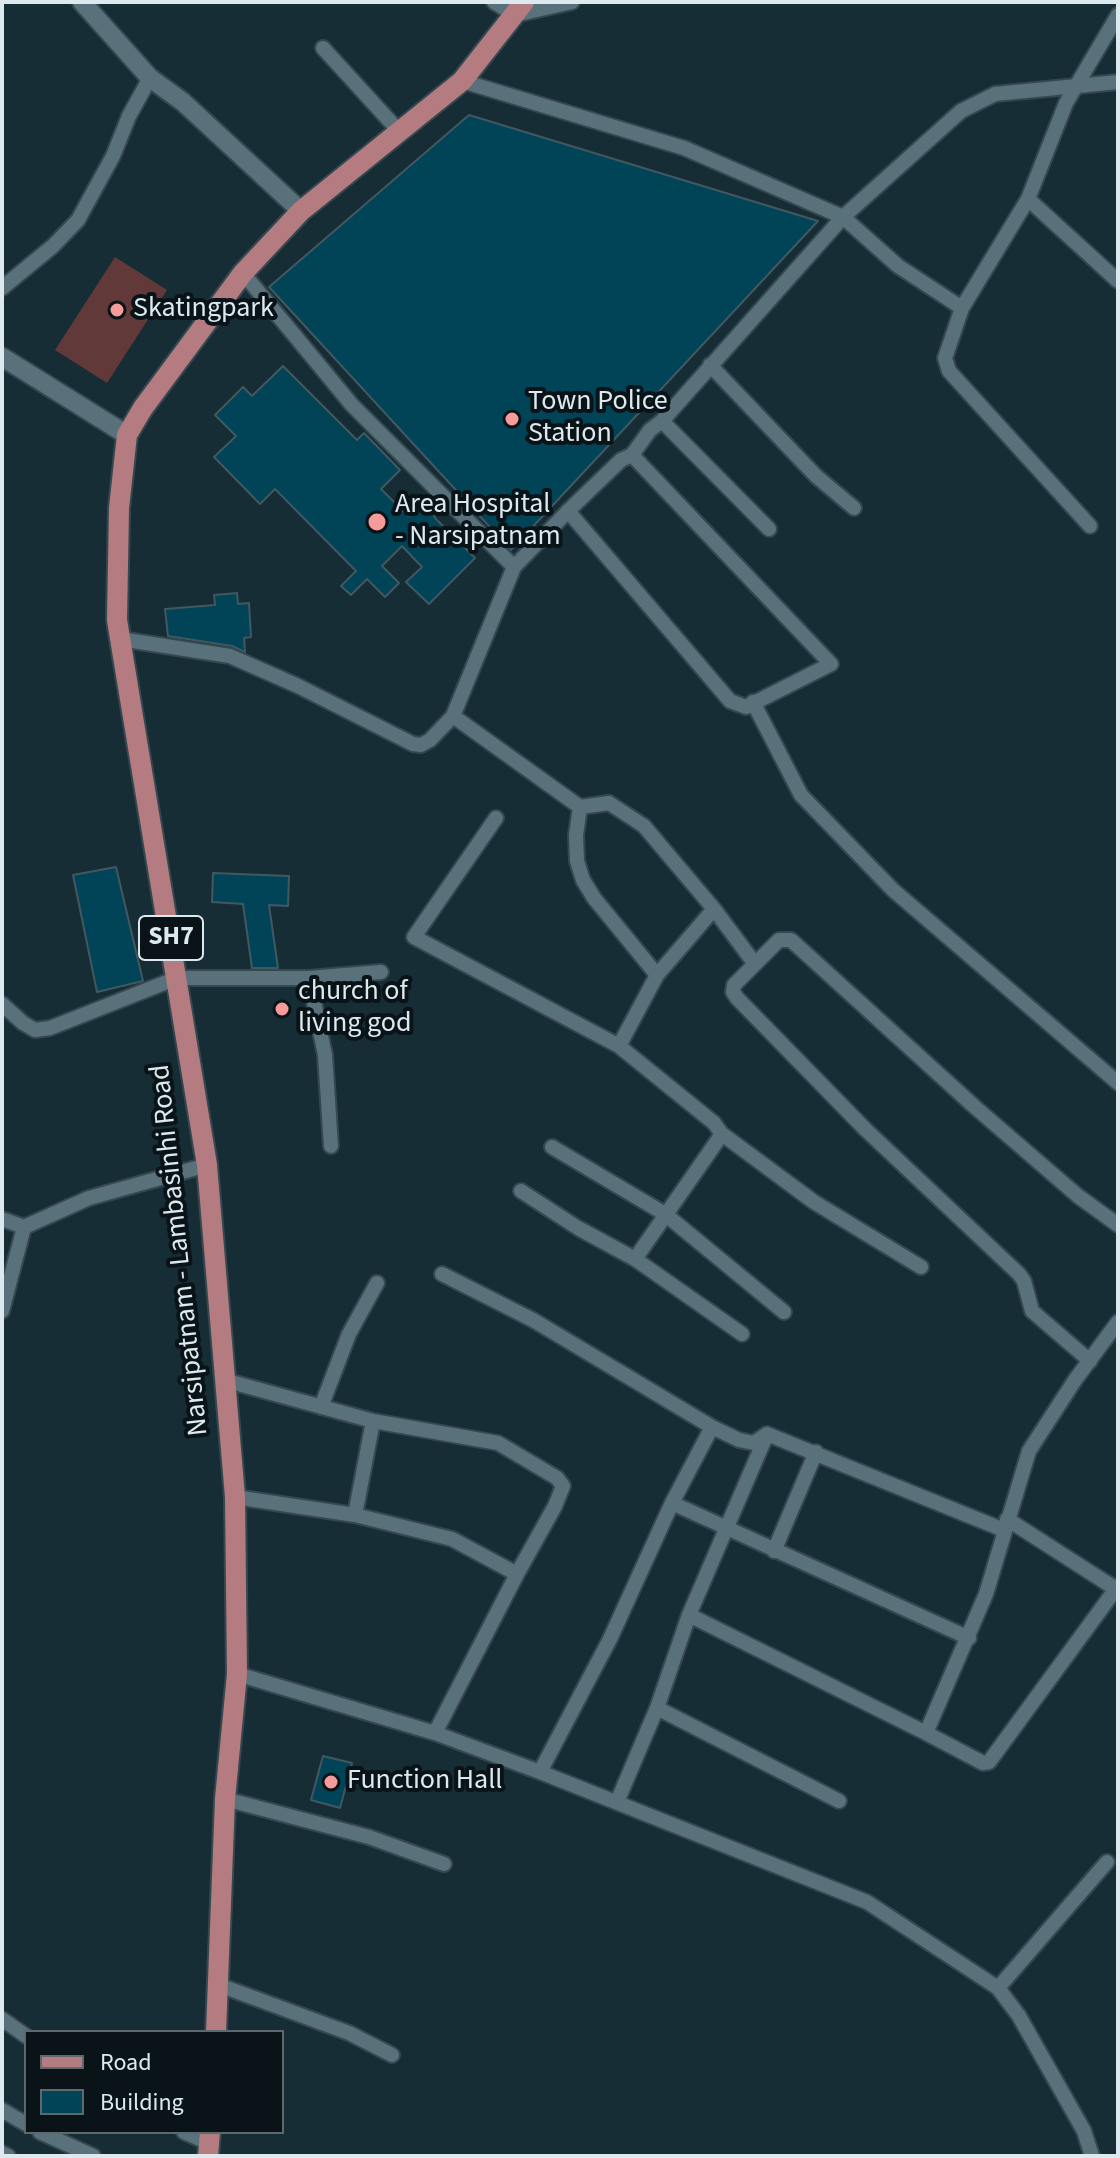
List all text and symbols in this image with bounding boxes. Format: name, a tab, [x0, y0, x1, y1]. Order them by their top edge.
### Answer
place label: Skatingpark	[133, 293, 274, 327]
marker: Skatingpark	[108, 301, 126, 319]
place label: Town Police Station	[528, 386, 668, 452]
marker: Town Police Station	[503, 410, 521, 428]
place label: Area Hospital - Narsipatnam	[395, 489, 561, 555]
marker: Area Hospital - Narsipatnam	[366, 511, 388, 533]
road number: SH7	[139, 916, 203, 960]
place label: church of living god	[298, 976, 411, 1042]
marker: church of living god	[273, 1000, 291, 1018]
street label: Narsipatnam - Lambasinhi Road	[145, 1063, 217, 1437]
place label: Function Hall	[347, 1765, 503, 1799]
marker: Function Hall	[322, 1773, 340, 1791]
legend	[24, 2030, 284, 2134]
text: Road	[100, 2045, 152, 2080]
text: Building	[100, 2085, 184, 2120]

